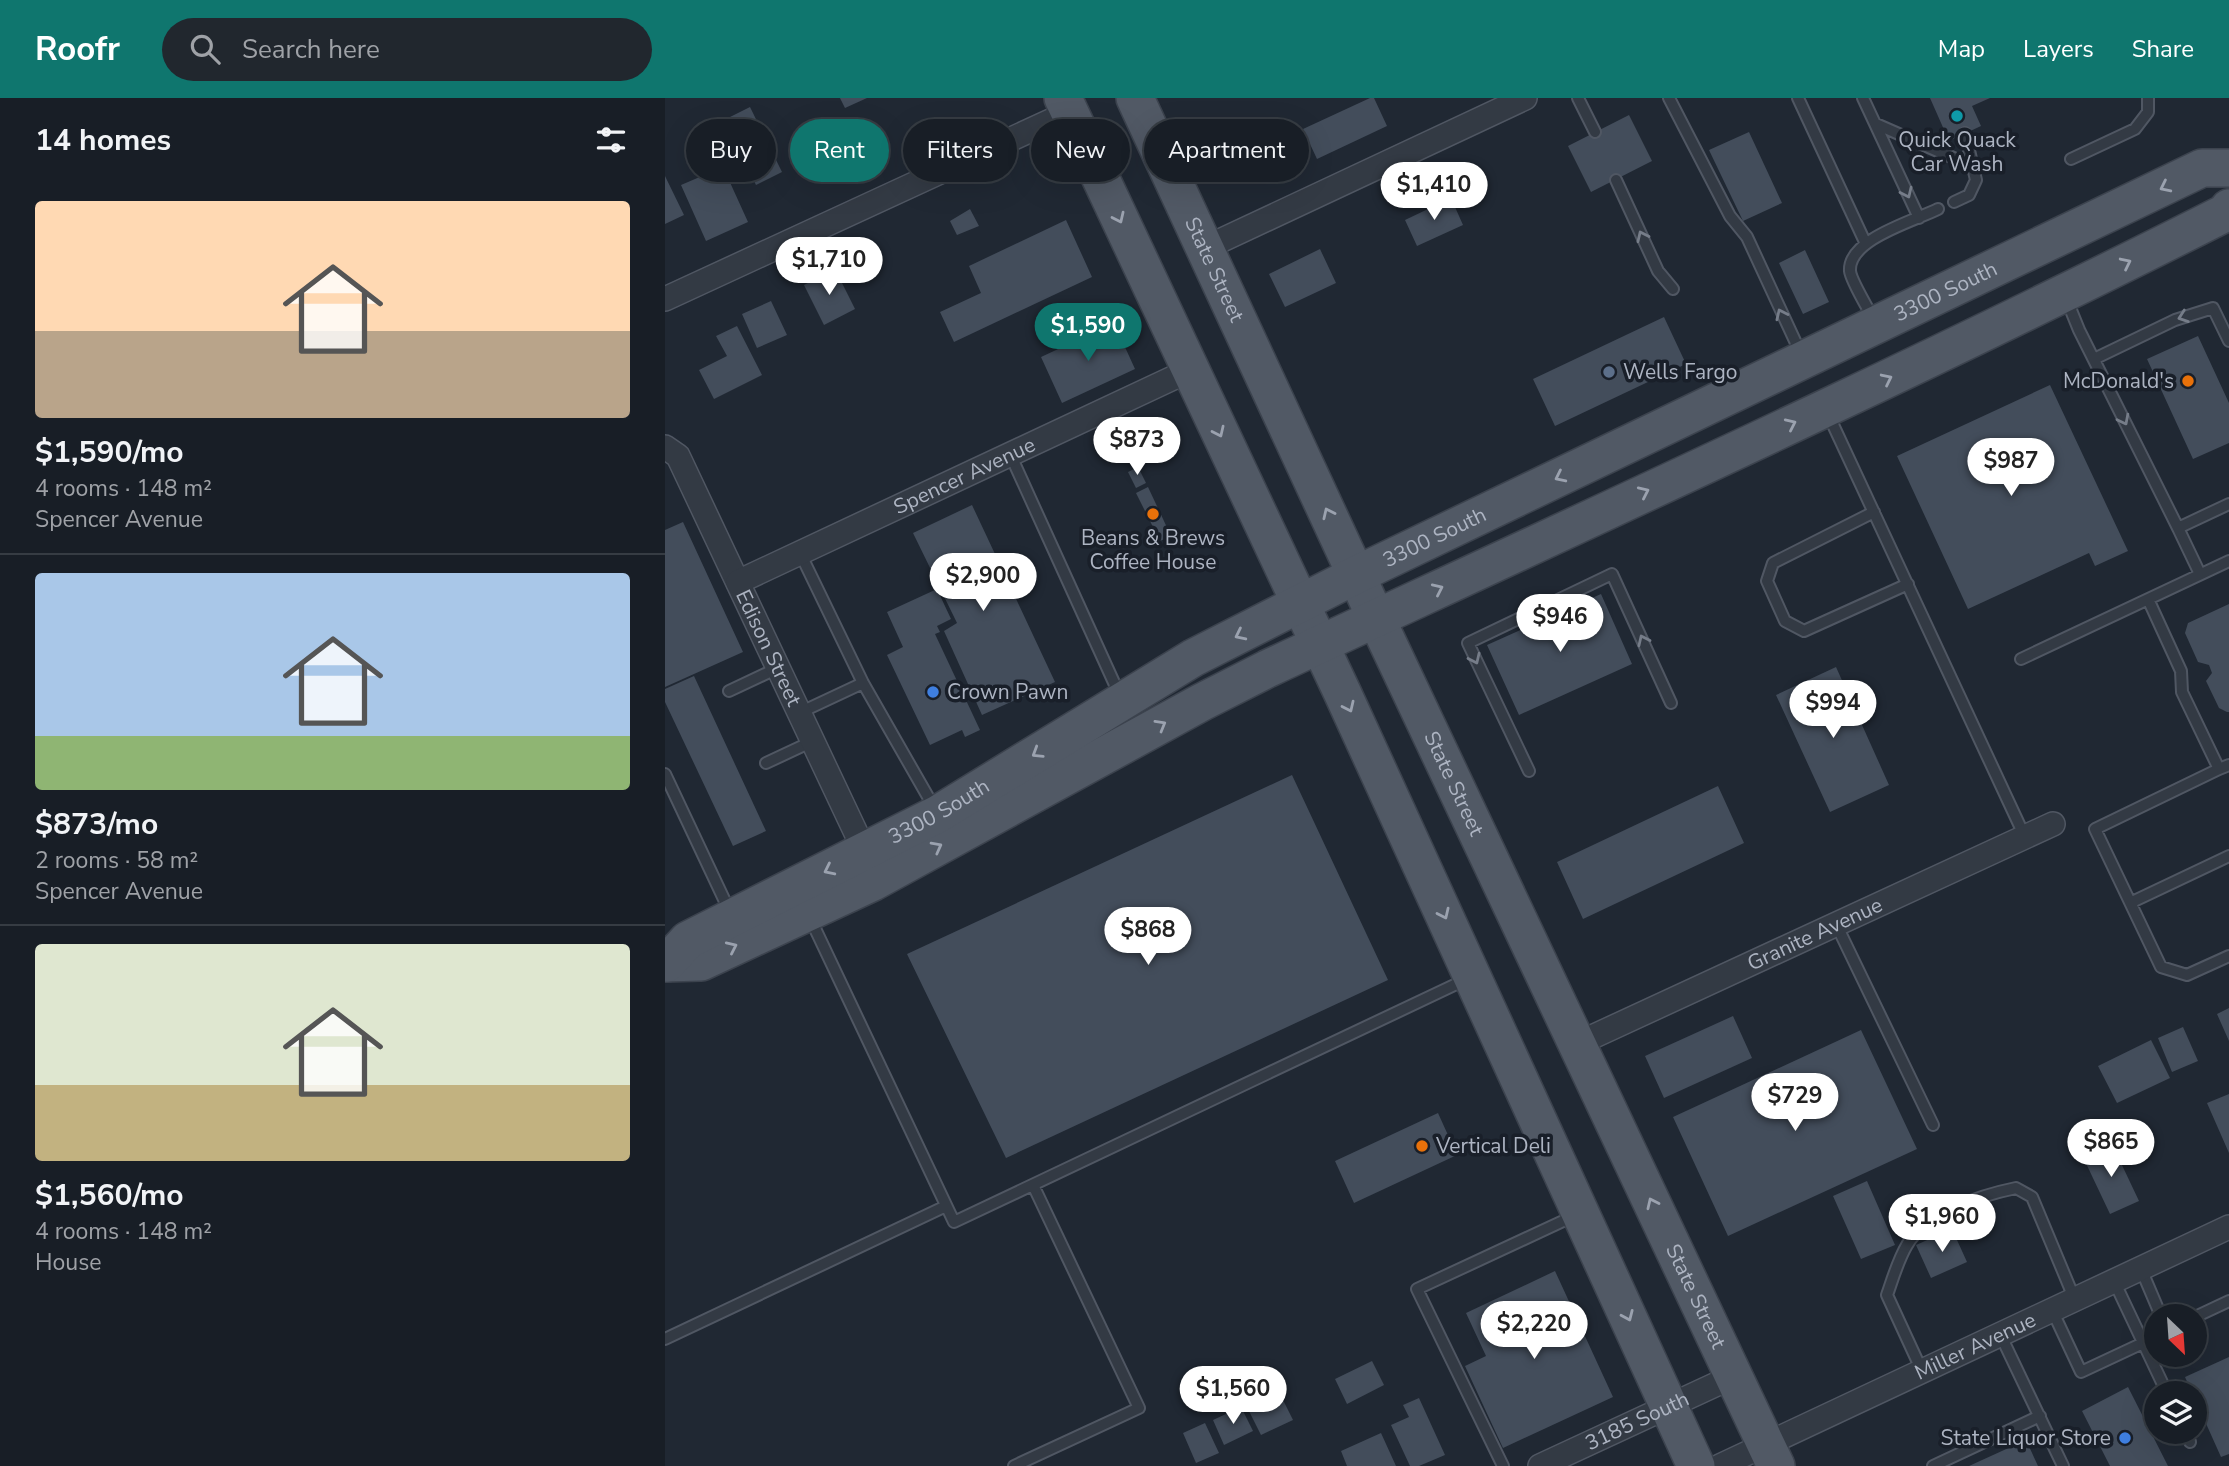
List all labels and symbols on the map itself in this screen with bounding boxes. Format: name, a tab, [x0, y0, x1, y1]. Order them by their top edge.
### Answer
marker: Quick Quack Car Wash	[1949, 108, 1965, 124]
place label: Quick Quack Car Wash	[1898, 126, 2016, 178]
pin: $1,410	[1377, 162, 1491, 222]
one-way arrow	[2160, 178, 2172, 192]
one-way arrow	[1899, 186, 1913, 198]
one-way arrow	[1111, 211, 1125, 223]
street label: State Street	[1178, 213, 1251, 327]
one-way arrow	[1636, 231, 1650, 243]
pin: $1,710	[772, 238, 886, 297]
street label: 3300 South	[1889, 255, 2002, 328]
one-way arrow	[2119, 258, 2131, 272]
pin: $1,590	[1031, 303, 1145, 363]
one-way arrow	[1776, 309, 1790, 321]
one-way arrow	[2178, 309, 2190, 323]
place label: Wells Fargo	[1623, 358, 1737, 386]
marker: Wells Fargo	[1601, 364, 1617, 380]
place label: McDonald's	[2063, 367, 2174, 395]
one-way arrow	[1880, 373, 1892, 387]
marker: McDonald's	[2180, 373, 2196, 389]
one-way arrow	[2116, 413, 2130, 425]
pin: $873	[1096, 418, 1178, 477]
one-way arrow	[1784, 418, 1796, 432]
one-way arrow	[1211, 425, 1225, 437]
street label: Spencer Avenue	[889, 431, 1040, 521]
pin: $987	[1970, 438, 2052, 498]
one-way arrow	[1555, 469, 1567, 483]
one-way arrow	[1637, 487, 1649, 501]
street label: 3300 South	[1378, 500, 1491, 574]
marker: Beans & Brews Coffee House	[1145, 506, 1161, 522]
one-way arrow	[1322, 508, 1336, 520]
place label: Beans & Brews Coffee House	[1081, 524, 1225, 576]
pin: $2,900	[926, 554, 1040, 613]
one-way arrow	[1431, 583, 1443, 597]
street label: Edison Street	[729, 585, 808, 711]
pin: $946	[1519, 594, 1601, 654]
one-way arrow	[1235, 626, 1247, 640]
one-way arrow	[1637, 635, 1651, 648]
one-way arrow	[1467, 652, 1481, 664]
place label: Crown Pawn	[947, 678, 1068, 706]
pin: $994	[1792, 680, 1874, 740]
marker: Crown Pawn	[925, 684, 941, 700]
one-way arrow	[1341, 700, 1355, 712]
one-way arrow	[1153, 720, 1166, 733]
street label: State Street	[1417, 727, 1491, 841]
one-way arrow	[1032, 744, 1045, 757]
street label: 3300 South	[884, 772, 994, 851]
one-way arrow	[929, 842, 942, 855]
one-way arrow	[824, 862, 836, 876]
street label: Granite Avenue	[1743, 891, 1887, 977]
one-way arrow	[1436, 907, 1450, 919]
pin: $868	[1107, 908, 1189, 967]
one-way arrow	[725, 941, 737, 955]
pin: $729	[1754, 1074, 1836, 1133]
pin: $865	[2070, 1119, 2152, 1179]
place label: Vertical Deli	[1435, 1132, 1551, 1160]
marker: Vertical Deli	[1414, 1138, 1430, 1154]
pin: $1,960	[1885, 1194, 1999, 1254]
one-way arrow	[1647, 1198, 1661, 1210]
street label: State Street	[1659, 1239, 1733, 1354]
pin: $2,220	[1477, 1302, 1591, 1361]
north arrow	[2144, 1304, 2207, 1367]
street label: Miller Avenue	[1910, 1306, 2040, 1387]
one-way arrow	[1620, 1308, 1634, 1321]
pin: $1,560	[1176, 1366, 1290, 1426]
street label: 3185 South	[1581, 1385, 1694, 1457]
place label: State Liquor Store	[1941, 1424, 2111, 1452]
marker: State Liquor Store	[2117, 1430, 2133, 1446]

